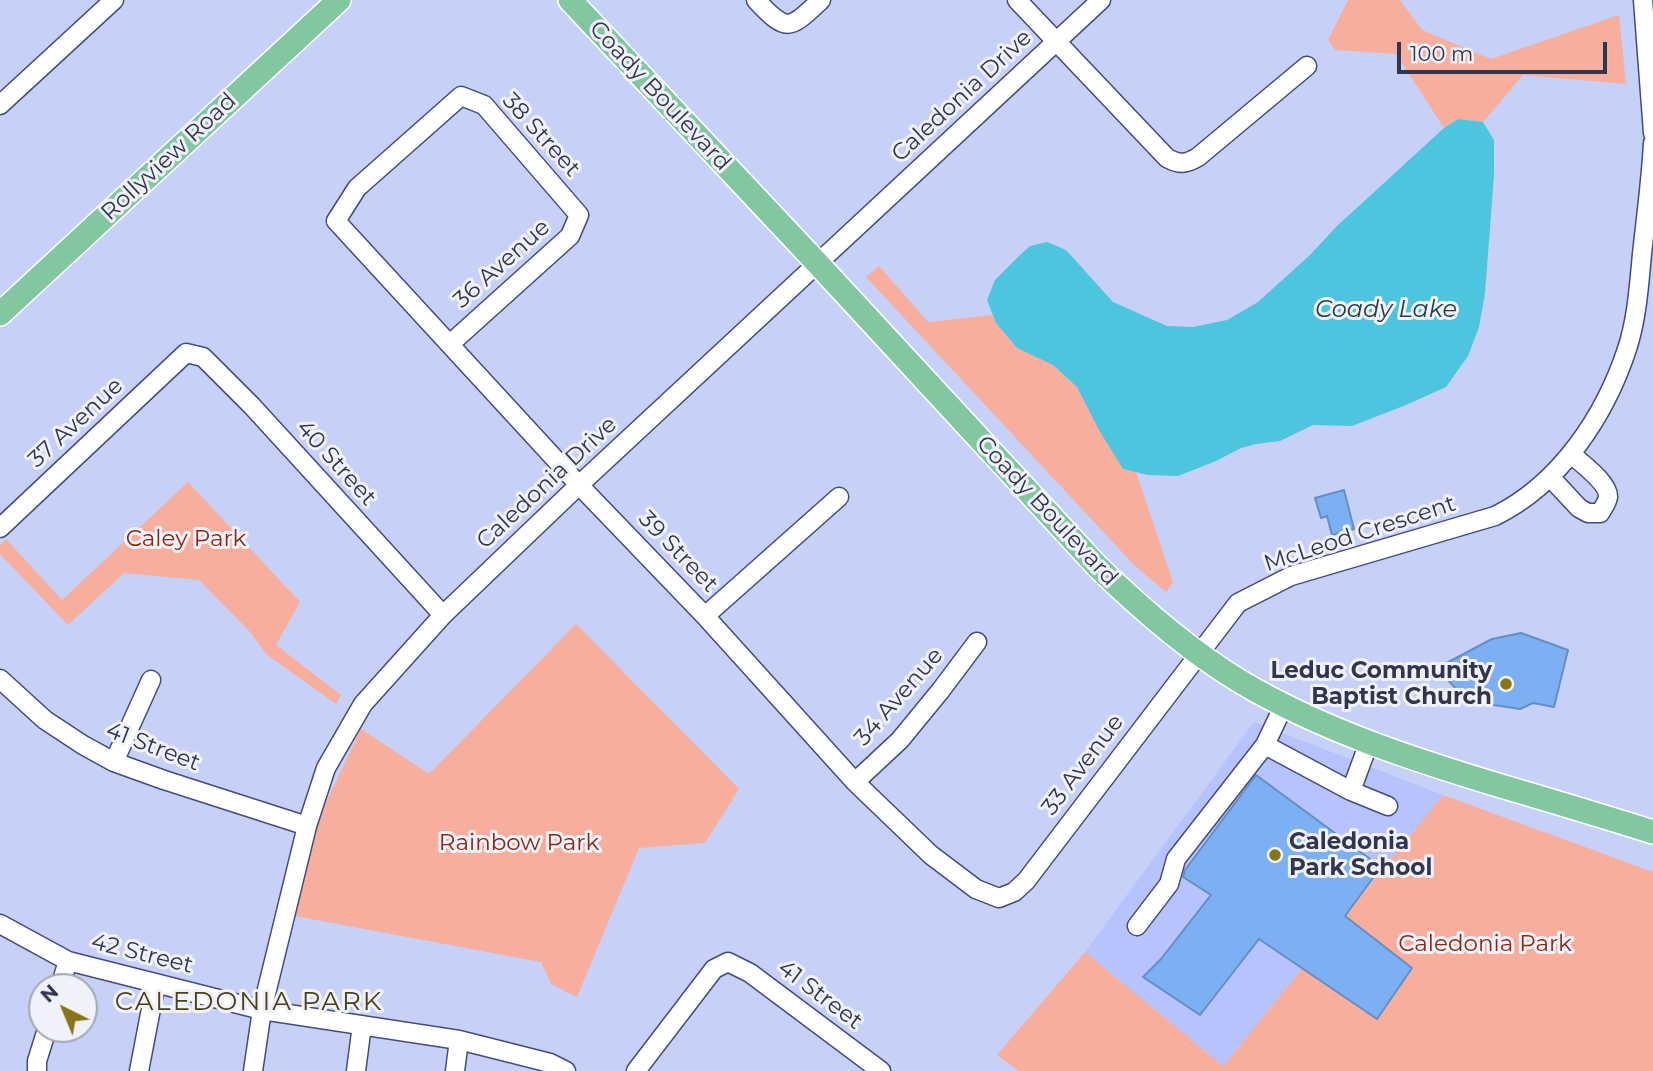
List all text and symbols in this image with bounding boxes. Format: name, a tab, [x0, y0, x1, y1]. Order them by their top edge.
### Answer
street label: Coady Boulevard	[583, 15, 737, 177]
street label: Caledonia Drive	[886, 24, 1038, 168]
scale bar	[1401, 28, 1611, 72]
text: 100 m	[1410, 41, 1473, 66]
street label: Rollyview Road	[96, 87, 242, 227]
street label: 38 Street	[496, 87, 586, 183]
street label: 36 Avenue	[448, 214, 556, 314]
water label: Coady Lake	[1315, 296, 1457, 324]
street label: 37 Avenue	[23, 372, 129, 474]
street label: Caledonia Drive	[471, 411, 623, 555]
street label: 40 Street	[290, 414, 382, 512]
street label: Coady Boulevard	[970, 430, 1124, 592]
street label: McLeod Crescent	[1261, 490, 1459, 578]
street label: 39 Street	[632, 506, 724, 598]
park label: Caley Park	[126, 525, 246, 553]
street label: 34 Avenue	[849, 642, 949, 752]
place label: Leduc Community Baptist Church	[1270, 657, 1492, 711]
marker: Leduc Community Baptist Church	[1498, 676, 1514, 692]
street label: 33 Avenue	[1036, 709, 1130, 821]
street label: 41 Street	[102, 716, 204, 778]
place label: Caledonia Park School	[1289, 828, 1432, 882]
park label: Rainbow Park	[439, 829, 599, 857]
marker: Caledonia Park School	[1267, 847, 1283, 863]
street label: 42 Street	[88, 928, 196, 980]
park label: Caledonia Park	[1398, 930, 1572, 958]
street label: 41 Street	[772, 954, 868, 1036]
north arrow	[28, 973, 98, 1043]
text: N	[36, 980, 63, 1007]
district label: CALEDONIA PARK	[117, 986, 381, 1018]

